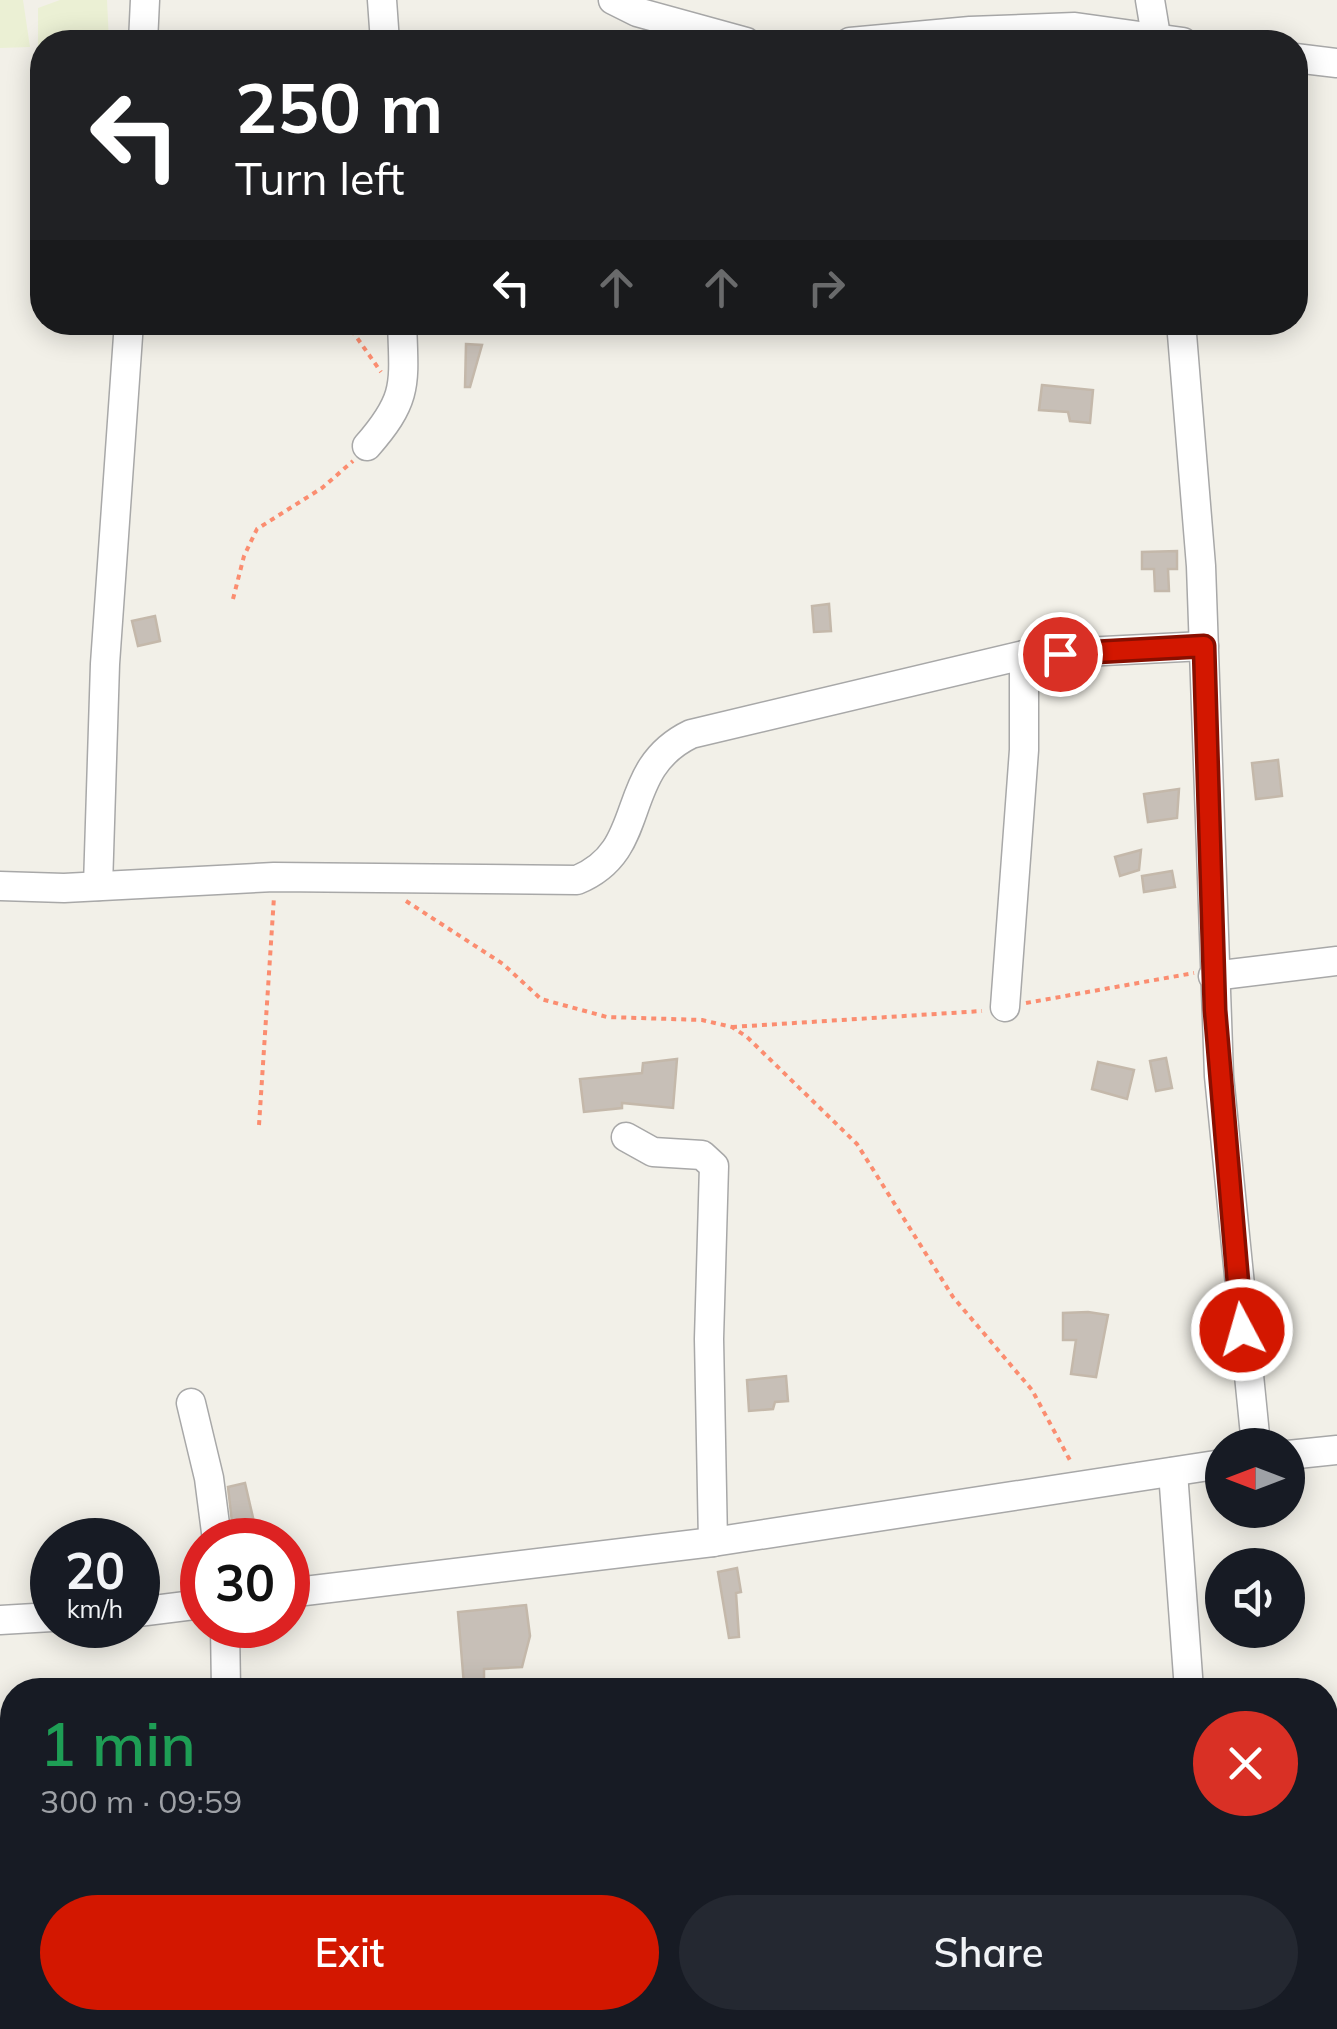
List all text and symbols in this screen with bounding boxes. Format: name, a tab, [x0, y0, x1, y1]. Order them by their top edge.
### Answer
text: 250 m	[235, 63, 443, 151]
icon: left	[70, 70, 200, 200]
text: Turn left	[235, 150, 404, 206]
icon: left	[484, 260, 539, 315]
icon: ahead	[589, 260, 644, 315]
icon: ahead	[694, 260, 749, 315]
icon: right	[799, 260, 854, 315]
pin	[1018, 612, 1103, 697]
icon: arrive	[1033, 627, 1088, 682]
position arrow	[1190, 1278, 1294, 1382]
north arrow	[1205, 1428, 1305, 1528]
map controls	[1205, 1428, 1305, 1648]
speed limit sign: 30	[180, 1518, 310, 1648]
text: 20	[65, 1539, 125, 1602]
button: sound	[1205, 1548, 1305, 1648]
text: km/h	[67, 1593, 123, 1624]
text: 1 min	[40, 1706, 196, 1781]
button: close	[1193, 1711, 1298, 1816]
text: 300 m · 09:59	[40, 1781, 242, 1821]
button: Exit	[40, 1895, 659, 2010]
button: Share	[679, 1895, 1298, 2010]

